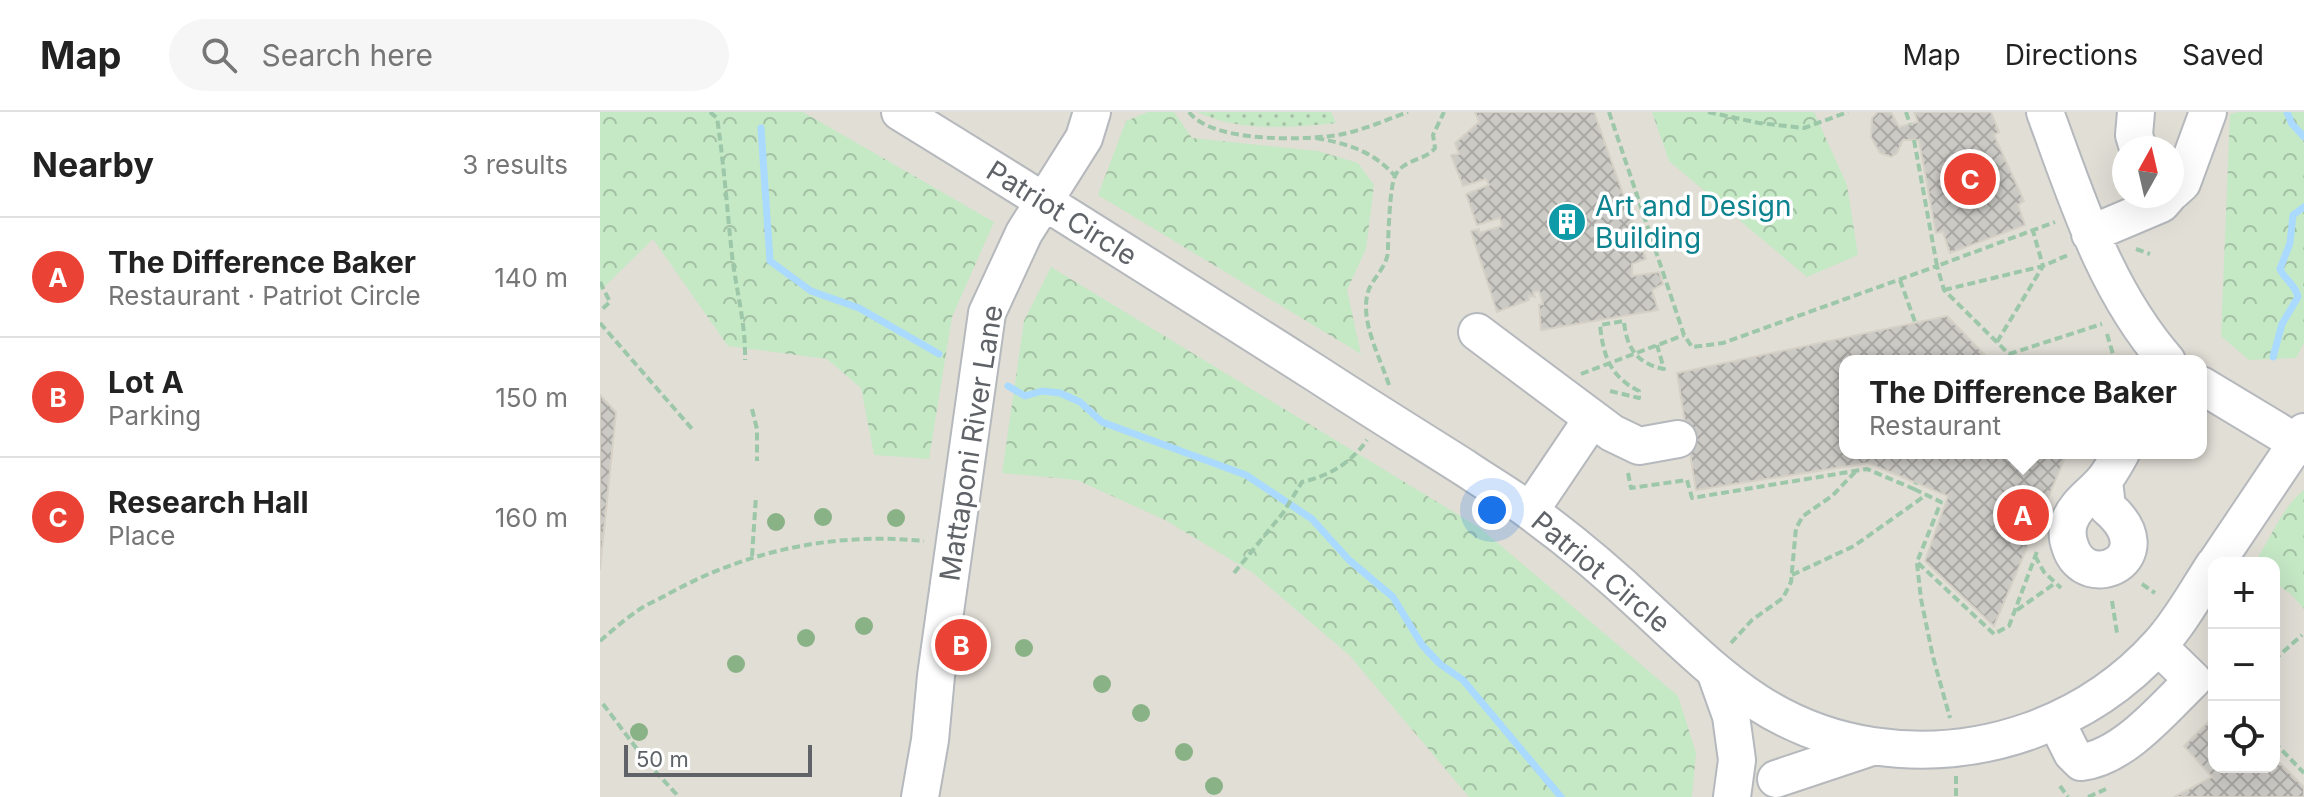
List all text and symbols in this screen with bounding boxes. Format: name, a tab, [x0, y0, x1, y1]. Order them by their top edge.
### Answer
search box	[169, 19, 729, 91]
text: Map	[40, 32, 121, 78]
icon: search	[197, 33, 241, 77]
text: Search here	[261, 37, 433, 73]
text: Map	[1902, 38, 1961, 72]
text: Directions	[2005, 38, 2138, 72]
text: Saved	[2182, 38, 2264, 72]
north arrow	[2112, 136, 2184, 208]
text: Nearby	[32, 144, 154, 185]
text: 3 results	[462, 149, 568, 180]
pin: C	[1944, 149, 1996, 209]
street label: Patriot Circle	[981, 153, 1143, 273]
place label: Art and Design Building	[1595, 189, 1791, 255]
building icon: Art and Design Building	[1546, 201, 1588, 243]
text: The Difference Baker	[108, 244, 416, 280]
text: A	[48, 262, 68, 293]
text: 140 m	[494, 262, 568, 293]
text: Restaurant · Patriot Circle	[108, 280, 421, 311]
street label: Mattaponi River Lane	[932, 303, 1010, 583]
popup	[1839, 355, 2207, 459]
text: Lot A	[108, 364, 184, 400]
text: The Difference Baker	[1869, 374, 2177, 410]
text: B	[49, 382, 67, 413]
text: 150 m	[495, 382, 568, 413]
text: Parking	[108, 400, 201, 431]
text: Restaurant	[1869, 410, 2001, 441]
text: Research Hall	[108, 484, 309, 520]
pin: A	[1997, 485, 2049, 545]
your location	[1472, 490, 1512, 530]
text: C	[48, 502, 68, 533]
text: 160 m	[495, 502, 568, 533]
street label: Patriot Circle	[1525, 504, 1677, 640]
text: Place	[108, 520, 176, 551]
map controls	[2208, 557, 2280, 773]
button: +	[2208, 557, 2280, 629]
pin: B	[935, 615, 987, 675]
button: −	[2208, 629, 2280, 701]
button: locate	[2208, 701, 2280, 773]
scale bar	[624, 741, 812, 777]
text: 50 m	[636, 746, 689, 772]

